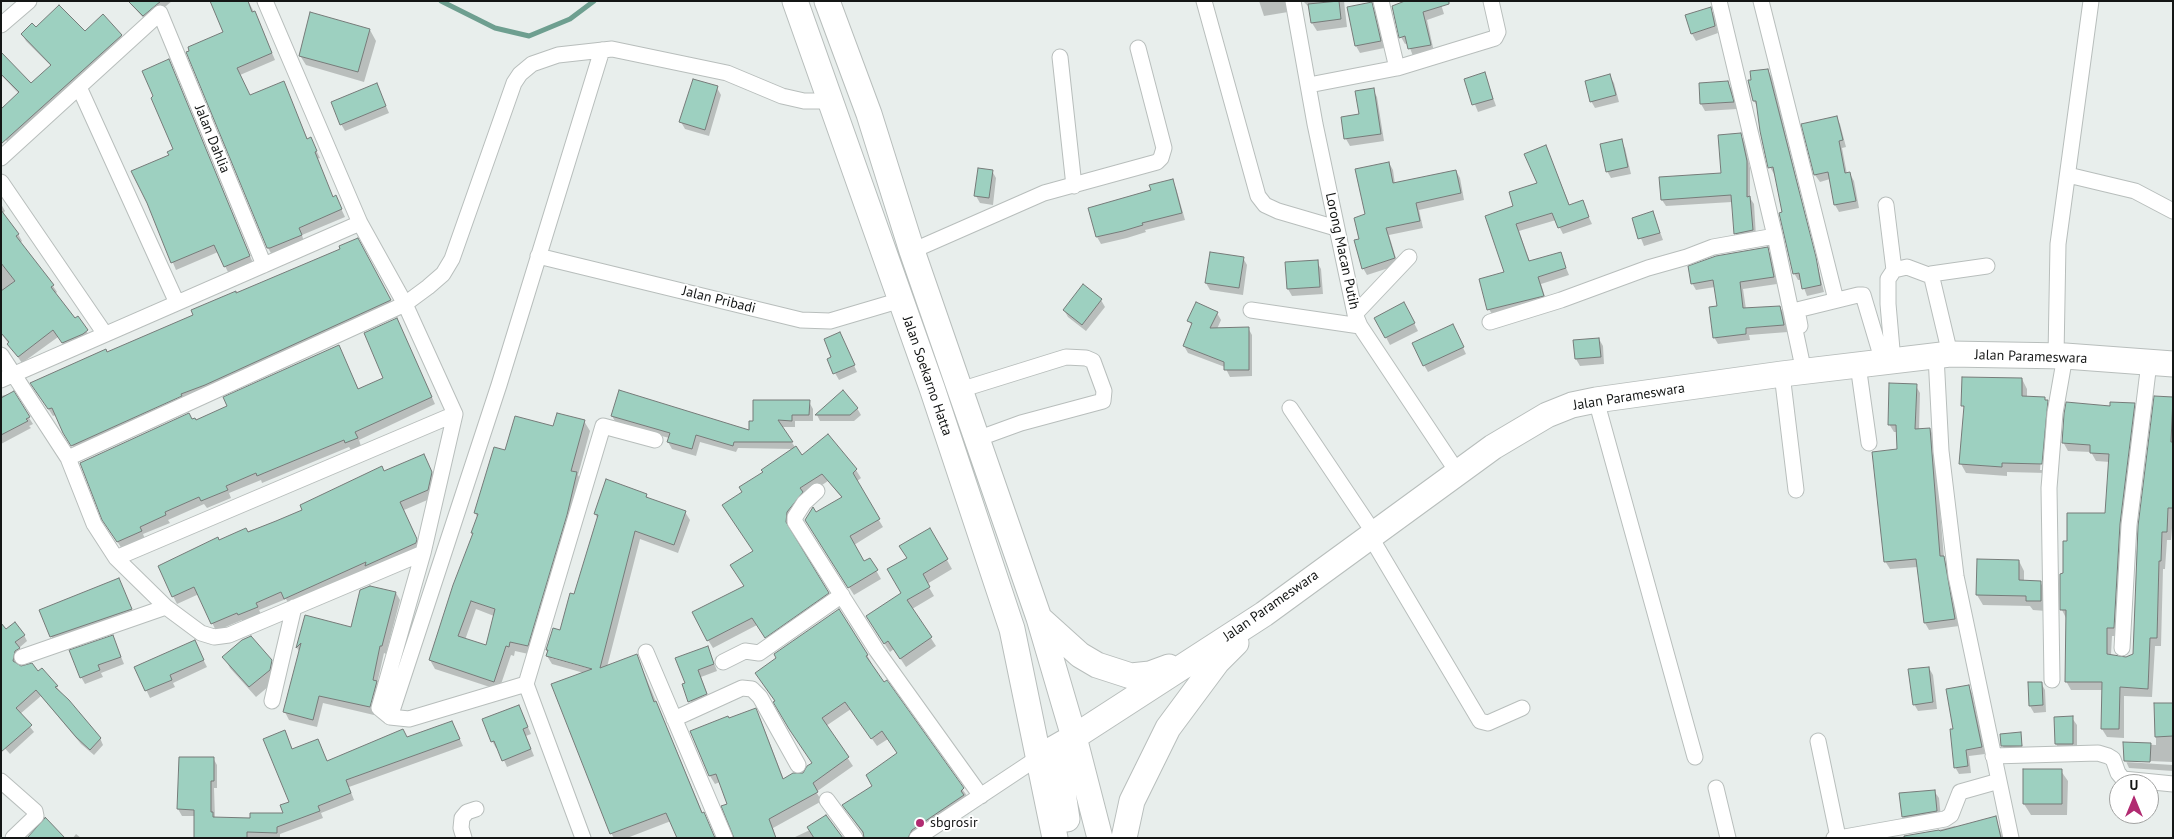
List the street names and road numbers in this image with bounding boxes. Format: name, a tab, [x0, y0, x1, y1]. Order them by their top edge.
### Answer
street label: Jalan Dahlia	[191, 102, 233, 176]
street label: Lorong Macan Putih	[1321, 191, 1363, 311]
street label: Jalan Pribadi	[681, 283, 757, 317]
street label: Jalan Soekarno Hatta	[899, 314, 955, 438]
street label: Jalan Parameswara	[1974, 347, 2088, 367]
street label: Jalan Parameswara	[1572, 380, 1686, 414]
street label: Jalan Parameswara	[1220, 567, 1322, 645]

